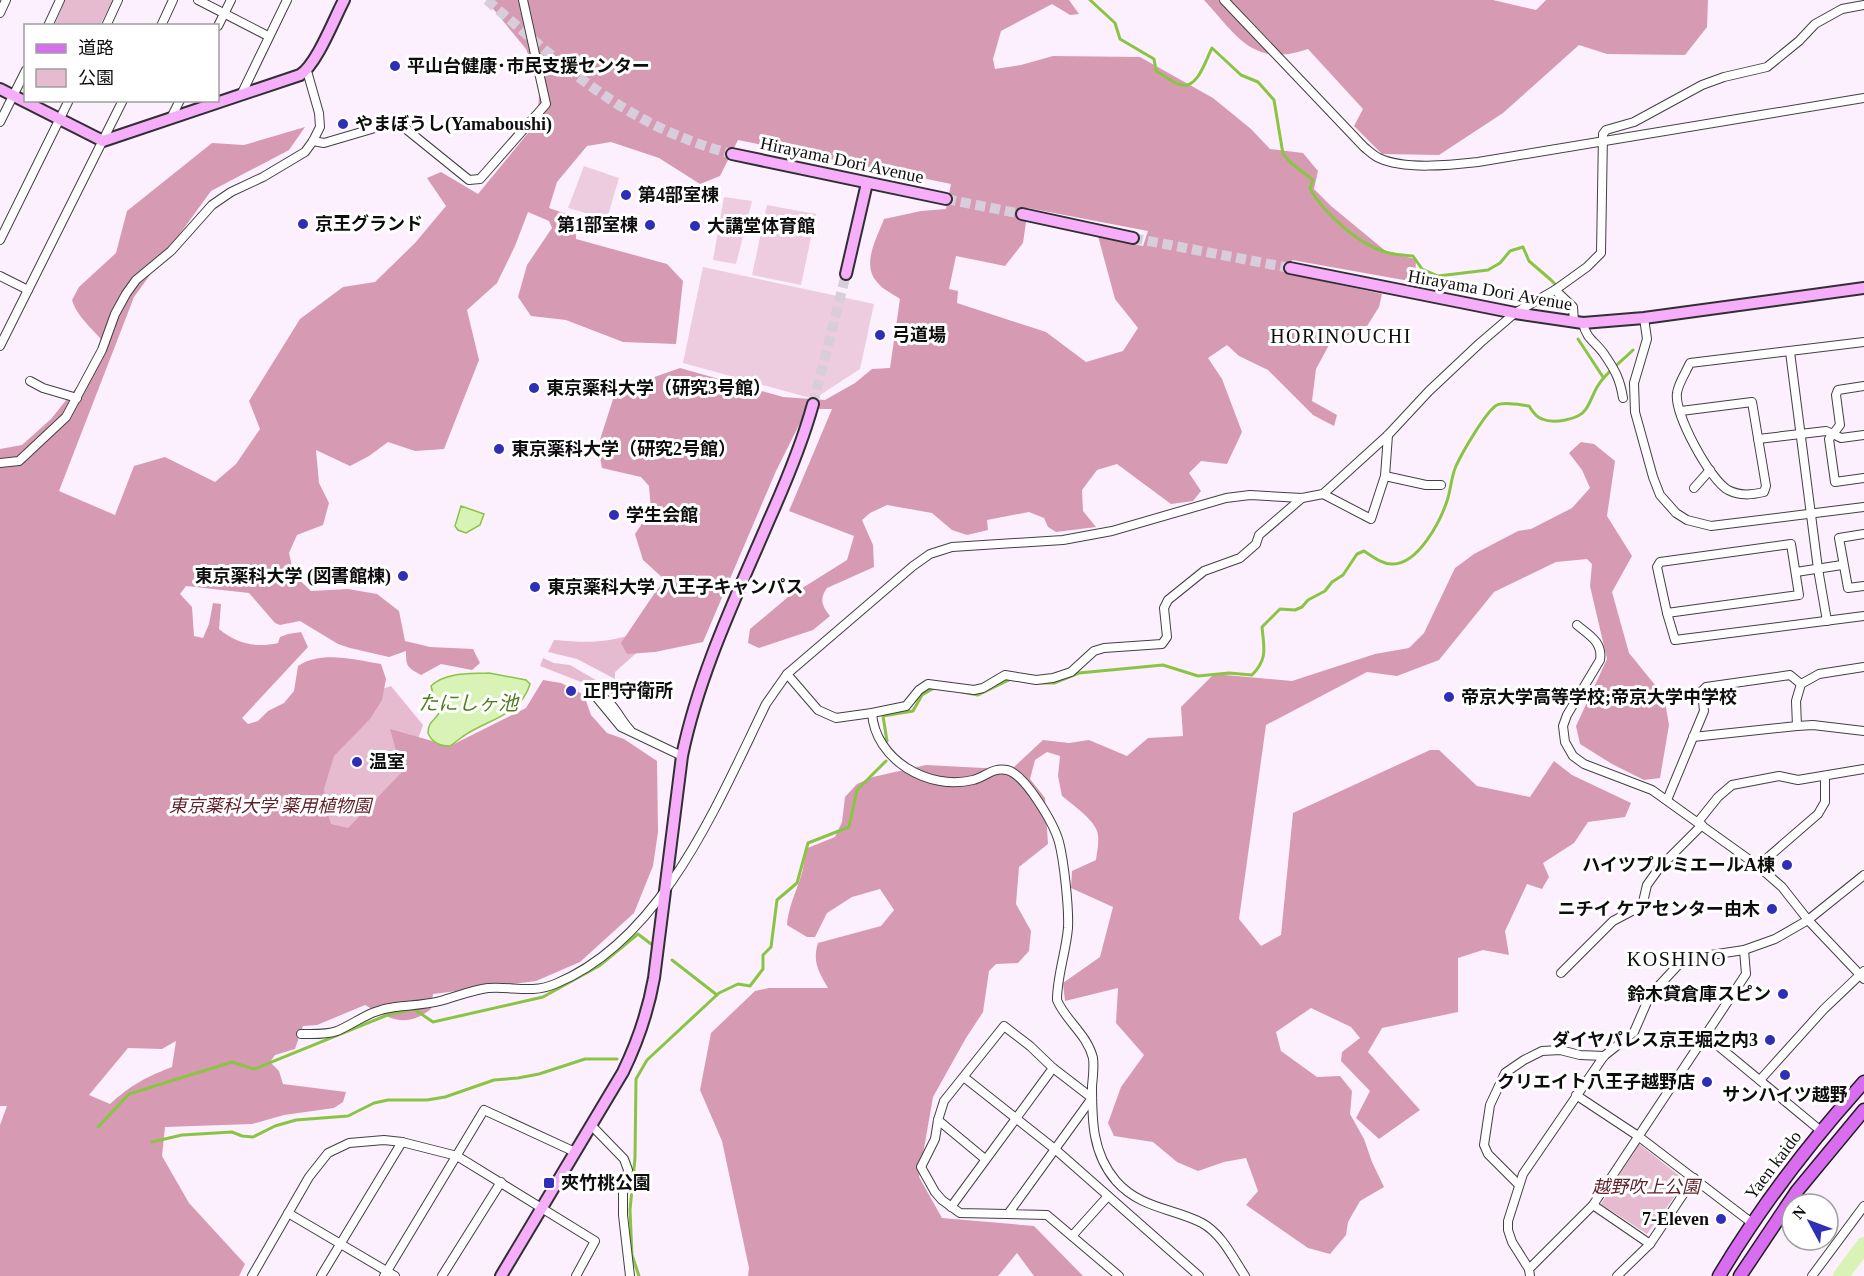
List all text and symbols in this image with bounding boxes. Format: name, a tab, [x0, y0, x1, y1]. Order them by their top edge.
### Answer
legend	[24, 24, 219, 102]
text: 道路	[78, 38, 114, 58]
place label: 平山台健康･市民支援センター	[407, 56, 650, 76]
marker: 平山台健康･市民支援センター	[388, 59, 402, 73]
text: 公園	[78, 68, 114, 88]
place label: やまぼうし(Yamaboushi)	[355, 114, 552, 135]
marker: やまぼうし(Yamaboushi)	[336, 117, 350, 131]
street label: Hirayama Dori Avenue	[758, 133, 926, 187]
place label: 第4部室棟	[638, 185, 719, 205]
marker: 第4部室棟	[619, 188, 633, 202]
place label: 京王グランド	[315, 214, 423, 234]
place label: 第1部室棟	[557, 215, 638, 235]
place label: 大講堂体育館	[707, 216, 815, 236]
marker: 京王グランド	[296, 217, 310, 231]
marker: 第1部室棟	[643, 218, 657, 232]
marker: 大講堂体育館	[688, 219, 702, 233]
street label: Hirayama Dori Avenue	[1406, 266, 1574, 314]
place label: 弓道場	[892, 325, 946, 345]
district label: HORINOUCHI	[1270, 325, 1412, 347]
marker: 弓道場	[873, 328, 887, 342]
place label: 東京薬科大学（研究3号館）	[546, 378, 771, 398]
marker: 東京薬科大学（研究3号館）	[527, 381, 541, 395]
place label: 東京薬科大学（研究2号館）	[511, 439, 736, 459]
marker: 東京薬科大学（研究2号館）	[492, 442, 506, 456]
place label: 学生会館	[626, 505, 698, 525]
marker: 学生会館	[607, 508, 621, 522]
place label: 東京薬科大学 (図書館棟)	[195, 566, 391, 587]
marker: 東京薬科大学 (図書館棟)	[396, 569, 410, 583]
place label: 東京薬科大学 八王子キャンパス	[547, 577, 804, 597]
marker: 東京薬科大学 八王子キャンパス	[528, 580, 542, 594]
place label: 正門守衛所	[583, 680, 673, 701]
marker: 正門守衛所	[564, 684, 578, 698]
place label: 帝京大学高等学校;帝京大学中学校	[1461, 687, 1737, 707]
marker: 帝京大学高等学校;帝京大学中学校	[1442, 690, 1456, 704]
water label: たにしヶ池	[418, 692, 520, 714]
place label: 温室	[369, 752, 405, 772]
marker: 温室	[350, 755, 364, 769]
park label: 東京薬科大学 薬用植物園	[169, 796, 374, 816]
place label: ハイツプルミエールA棟	[1582, 855, 1775, 875]
marker: ハイツプルミエールA棟	[1780, 858, 1794, 872]
place label: ニチイ ケアセンター由木	[1558, 899, 1760, 919]
marker: ニチイ ケアセンター由木	[1765, 902, 1779, 916]
district label: KOSHINO	[1627, 948, 1727, 970]
place label: 鈴木貸倉庫スピン	[1627, 984, 1771, 1004]
marker: 鈴木貸倉庫スピン	[1776, 987, 1790, 1001]
place label: ダイヤパレス京王堀之内3	[1552, 1030, 1758, 1050]
marker: ダイヤパレス京王堀之内3	[1763, 1033, 1777, 1047]
marker: サンハイツ越野	[1778, 1068, 1792, 1082]
place label: クリエイト八王子越野店	[1497, 1072, 1695, 1092]
marker: クリエイト八王子越野店	[1700, 1075, 1714, 1089]
place label: サンハイツ越野	[1722, 1085, 1848, 1105]
street label: Yaen kaido	[1741, 1127, 1805, 1203]
place label: 夾竹桃公園	[561, 1173, 651, 1193]
marker: 夾竹桃公園	[542, 1176, 556, 1190]
park label: 越野吹上公園	[1592, 1177, 1703, 1197]
north arrow	[1780, 1192, 1840, 1252]
text: N	[1789, 1202, 1810, 1222]
place label: 7-Eleven	[1642, 1209, 1709, 1229]
marker: 7-Eleven	[1714, 1212, 1728, 1226]

